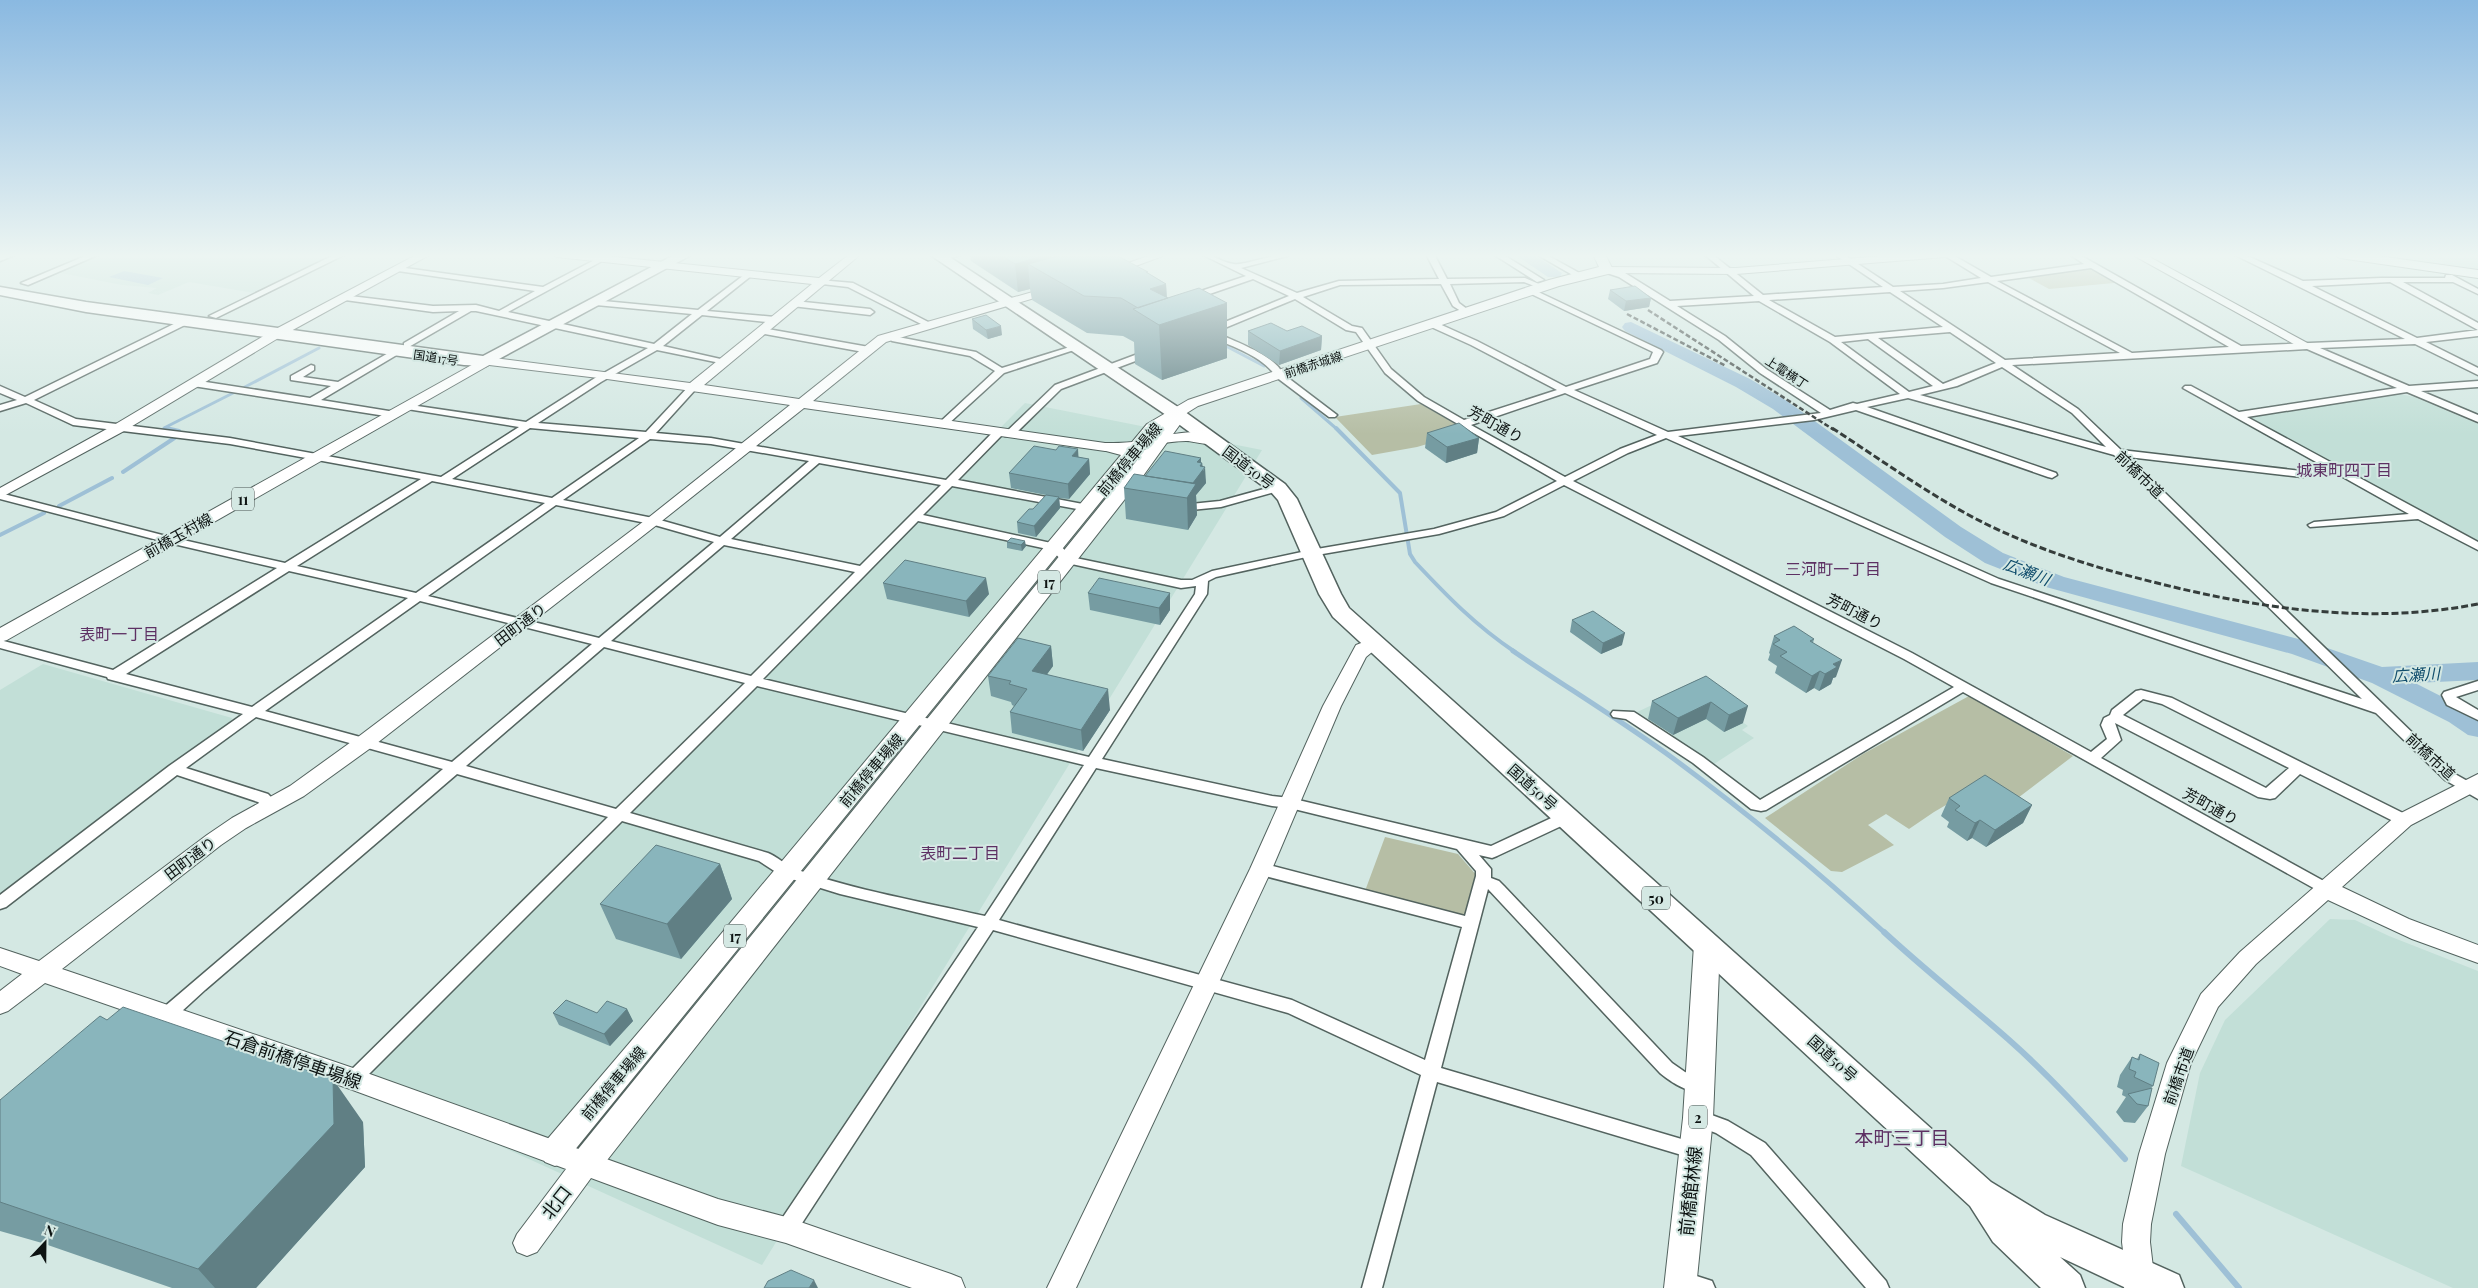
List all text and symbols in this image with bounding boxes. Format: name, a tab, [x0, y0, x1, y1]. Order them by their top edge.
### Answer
street label: 国道17号	[412, 346, 460, 368]
street label: 前橋赤城線	[1282, 347, 1344, 381]
street label: 上電横丁	[1763, 352, 1811, 392]
street label: 芳町通り	[1465, 401, 1527, 447]
street label: 前橋停車場線	[1092, 418, 1166, 500]
street label: 国道50号	[1219, 441, 1279, 493]
street label: 前橋市道	[2111, 446, 2169, 502]
district label: 城東町四丁目	[2296, 459, 2392, 480]
road number: 11	[232, 488, 254, 510]
street label: 前橋玉村線	[140, 508, 216, 562]
water label: 広瀬川	[2001, 553, 2055, 590]
district label: 三河町一丁目	[1785, 558, 1881, 579]
road number: 17	[1038, 570, 1060, 594]
street label: 芳町通り	[1824, 588, 1886, 634]
street label: 田町通り	[490, 598, 550, 650]
district label: 表町一丁目	[79, 623, 159, 644]
water label: 広瀬川	[2391, 662, 2443, 686]
street label: 前橋市道	[2402, 728, 2460, 784]
street label: 前橋停車場線	[834, 729, 908, 811]
street label: 国道50号	[1504, 759, 1562, 815]
street label: 芳町通り	[2180, 783, 2242, 829]
street label: 田町通り	[160, 832, 220, 884]
district label: 表町二丁目	[920, 842, 1000, 863]
road number: 50	[1642, 886, 1670, 910]
road number: 17	[724, 924, 746, 948]
street label: 石倉前橋停車場線	[221, 1024, 365, 1094]
street label: 国道50号	[1804, 1030, 1862, 1086]
street label: 前橋停車場線	[576, 1042, 650, 1124]
street label: 前橋市道	[2158, 1044, 2198, 1108]
road number: 2	[1689, 1106, 1707, 1128]
district label: 本町三丁目	[1854, 1124, 1950, 1150]
street label: 前橋館林線	[1673, 1145, 1707, 1237]
street label: 北口	[535, 1180, 577, 1224]
north arrow	[20, 1218, 70, 1268]
text: N	[42, 1220, 58, 1241]

